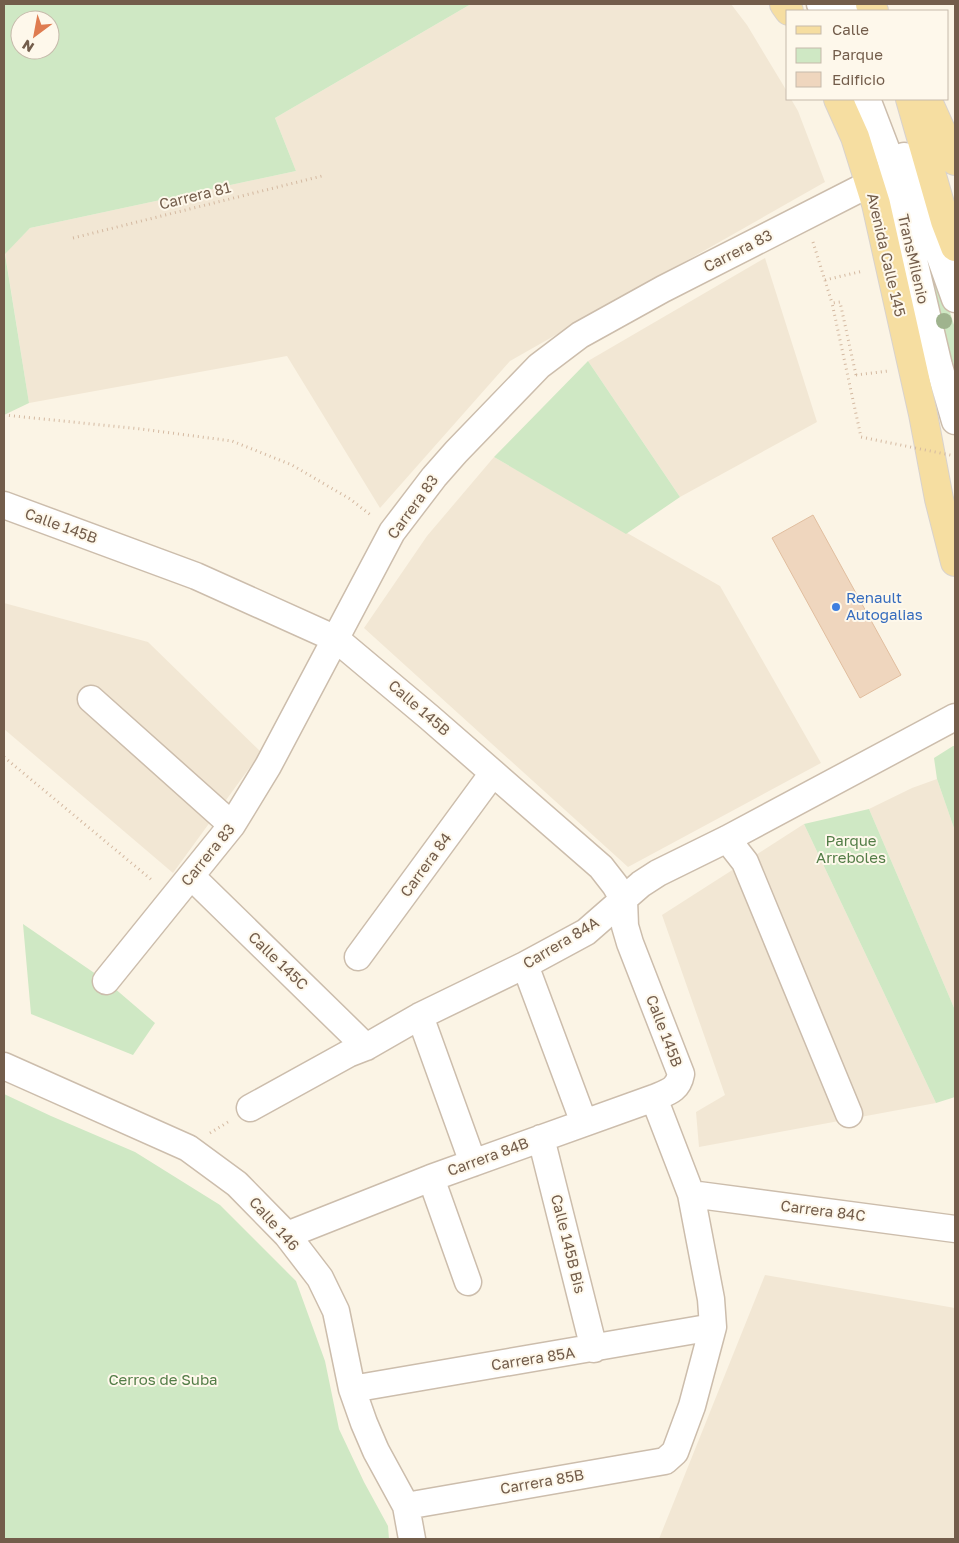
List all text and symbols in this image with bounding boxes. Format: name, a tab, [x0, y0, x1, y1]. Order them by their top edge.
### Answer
north arrow	[10, 10, 60, 60]
legend	[786, 10, 949, 100]
text: Calle	[832, 20, 869, 38]
text: N	[19, 36, 37, 56]
text: Parque	[832, 45, 883, 63]
text: Edificio	[832, 70, 885, 88]
street label: Carrera 81	[157, 177, 232, 213]
street label: Avenida Calle 145	[864, 191, 910, 318]
street label: TransMilenio	[895, 212, 933, 306]
street label: Carrera 83	[700, 225, 775, 275]
street label: Carrera 83	[383, 471, 441, 542]
street label: Calle 145B	[23, 504, 100, 546]
place label: Renault Autogalias	[846, 588, 923, 623]
marker: Renault Autogalias	[830, 601, 842, 613]
street label: Calle 145B	[385, 676, 454, 739]
street label: Carrera 83	[177, 820, 238, 889]
street label: Carrera 84	[396, 829, 455, 900]
park label: Parque Arreboles	[816, 831, 886, 866]
street label: Carrera 84A	[519, 912, 602, 972]
street label: Calle 145C	[245, 927, 312, 993]
street label: Calle 145B	[643, 992, 687, 1069]
street label: Carrera 84B	[445, 1133, 531, 1179]
street label: Calle 145B Bis	[548, 1192, 590, 1295]
street label: Calle 146	[246, 1193, 304, 1254]
street label: Carrera 84C	[780, 1196, 867, 1224]
street label: Carrera 85A	[490, 1342, 576, 1374]
park label: Cerros de Suba	[108, 1370, 218, 1388]
street label: Carrera 85B	[499, 1465, 585, 1497]

